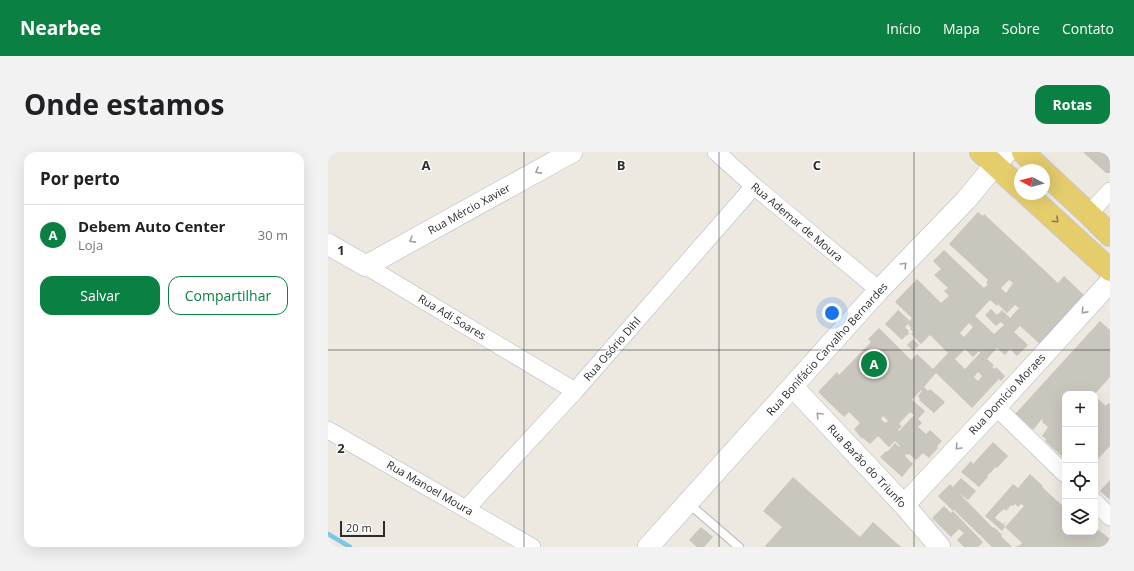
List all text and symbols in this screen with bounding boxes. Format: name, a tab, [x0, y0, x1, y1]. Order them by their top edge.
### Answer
text: Nearbee	[20, 15, 101, 41]
text: Início	[886, 19, 921, 38]
text: Mapa	[943, 19, 980, 38]
text: Sobre	[1002, 19, 1040, 38]
text: Contato	[1062, 19, 1114, 38]
text: Onde estamos	[24, 85, 225, 123]
button: Rotas	[1035, 85, 1110, 124]
text: A	[422, 156, 431, 174]
text: B	[617, 156, 626, 174]
text: C	[813, 156, 821, 174]
north arrow	[1014, 164, 1050, 200]
one-way arrow	[535, 166, 542, 173]
text: Por perto	[40, 167, 120, 190]
street label: Rua Mércio Xavier	[425, 179, 513, 237]
street label: Rua Ademar de Moura	[748, 179, 846, 265]
text: Debem Auto Center	[78, 216, 225, 236]
one-way arrow	[1051, 216, 1058, 223]
text: A	[49, 226, 57, 244]
text: 30 m	[258, 226, 288, 244]
text: Loja	[78, 236, 103, 254]
one-way arrow	[409, 236, 416, 243]
text: 1	[337, 241, 345, 259]
one-way arrow	[899, 262, 907, 270]
button: Salvar	[40, 276, 160, 315]
button: Compartilhar	[168, 276, 288, 315]
street label: Rua Bonifácio Carvalho Bernardes	[763, 279, 891, 419]
street label: Rua Adi Soares	[416, 290, 489, 343]
your location	[822, 303, 842, 323]
one-way arrow	[1081, 306, 1088, 313]
street label: Rua Osório Dihl	[580, 314, 644, 384]
pin: A	[861, 349, 887, 379]
street label: Rua Domício Moraes	[965, 350, 1048, 438]
map controls	[1062, 391, 1098, 535]
button: +	[1062, 391, 1098, 427]
one-way arrow	[816, 412, 824, 420]
street label: Rua Barão do Triunfo	[825, 421, 910, 511]
button: −	[1062, 427, 1098, 463]
text: 2	[337, 439, 345, 457]
one-way arrow	[956, 443, 963, 450]
street label: Rua Manoel Moura	[384, 457, 476, 518]
button: locate	[1062, 463, 1098, 499]
button: layers	[1062, 499, 1098, 535]
scale bar	[340, 519, 385, 538]
text: 20 m	[346, 520, 372, 535]

